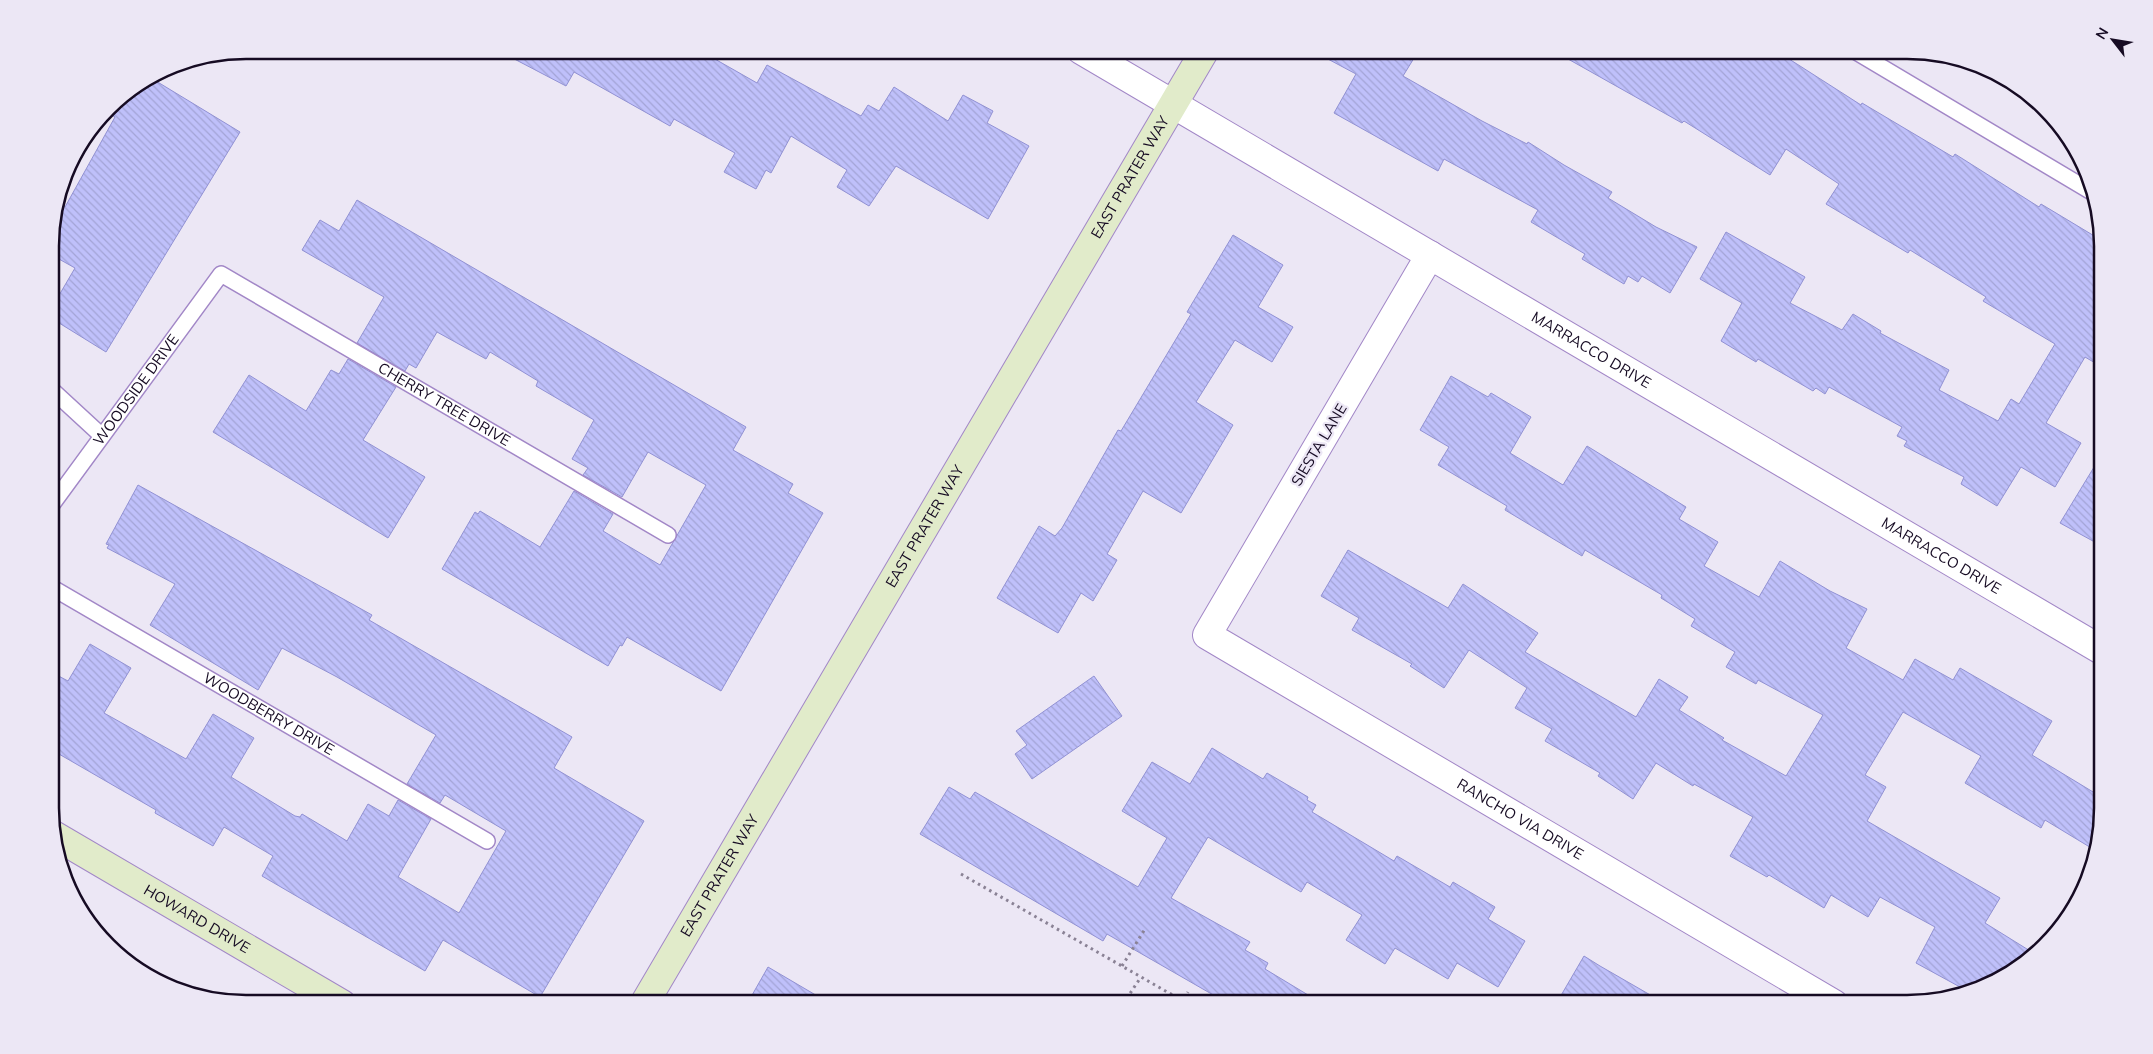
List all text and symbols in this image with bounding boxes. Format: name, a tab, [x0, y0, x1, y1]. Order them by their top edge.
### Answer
north arrow	[2088, 15, 2138, 65]
text: N	[2091, 24, 2112, 42]
street label: EAST PRATER WAY	[1086, 112, 1174, 242]
street label: MARRACCO DRIVE	[1528, 307, 1655, 392]
street label: WOODSIDE DRIVE	[89, 330, 183, 449]
street label: CHERRY TREE DRIVE	[375, 358, 514, 450]
street label: SIESTA LANE	[1287, 400, 1351, 489]
street label: EAST PRATER WAY	[881, 461, 968, 591]
street label: MARRACCO DRIVE	[1878, 513, 2005, 598]
street label: WOODBERRY DRIVE	[200, 668, 338, 759]
street label: RANCHO VIA DRIVE	[1454, 774, 1587, 864]
street label: EAST PRATER WAY	[676, 810, 763, 940]
street label: HOWARD DRIVE	[141, 880, 254, 957]

